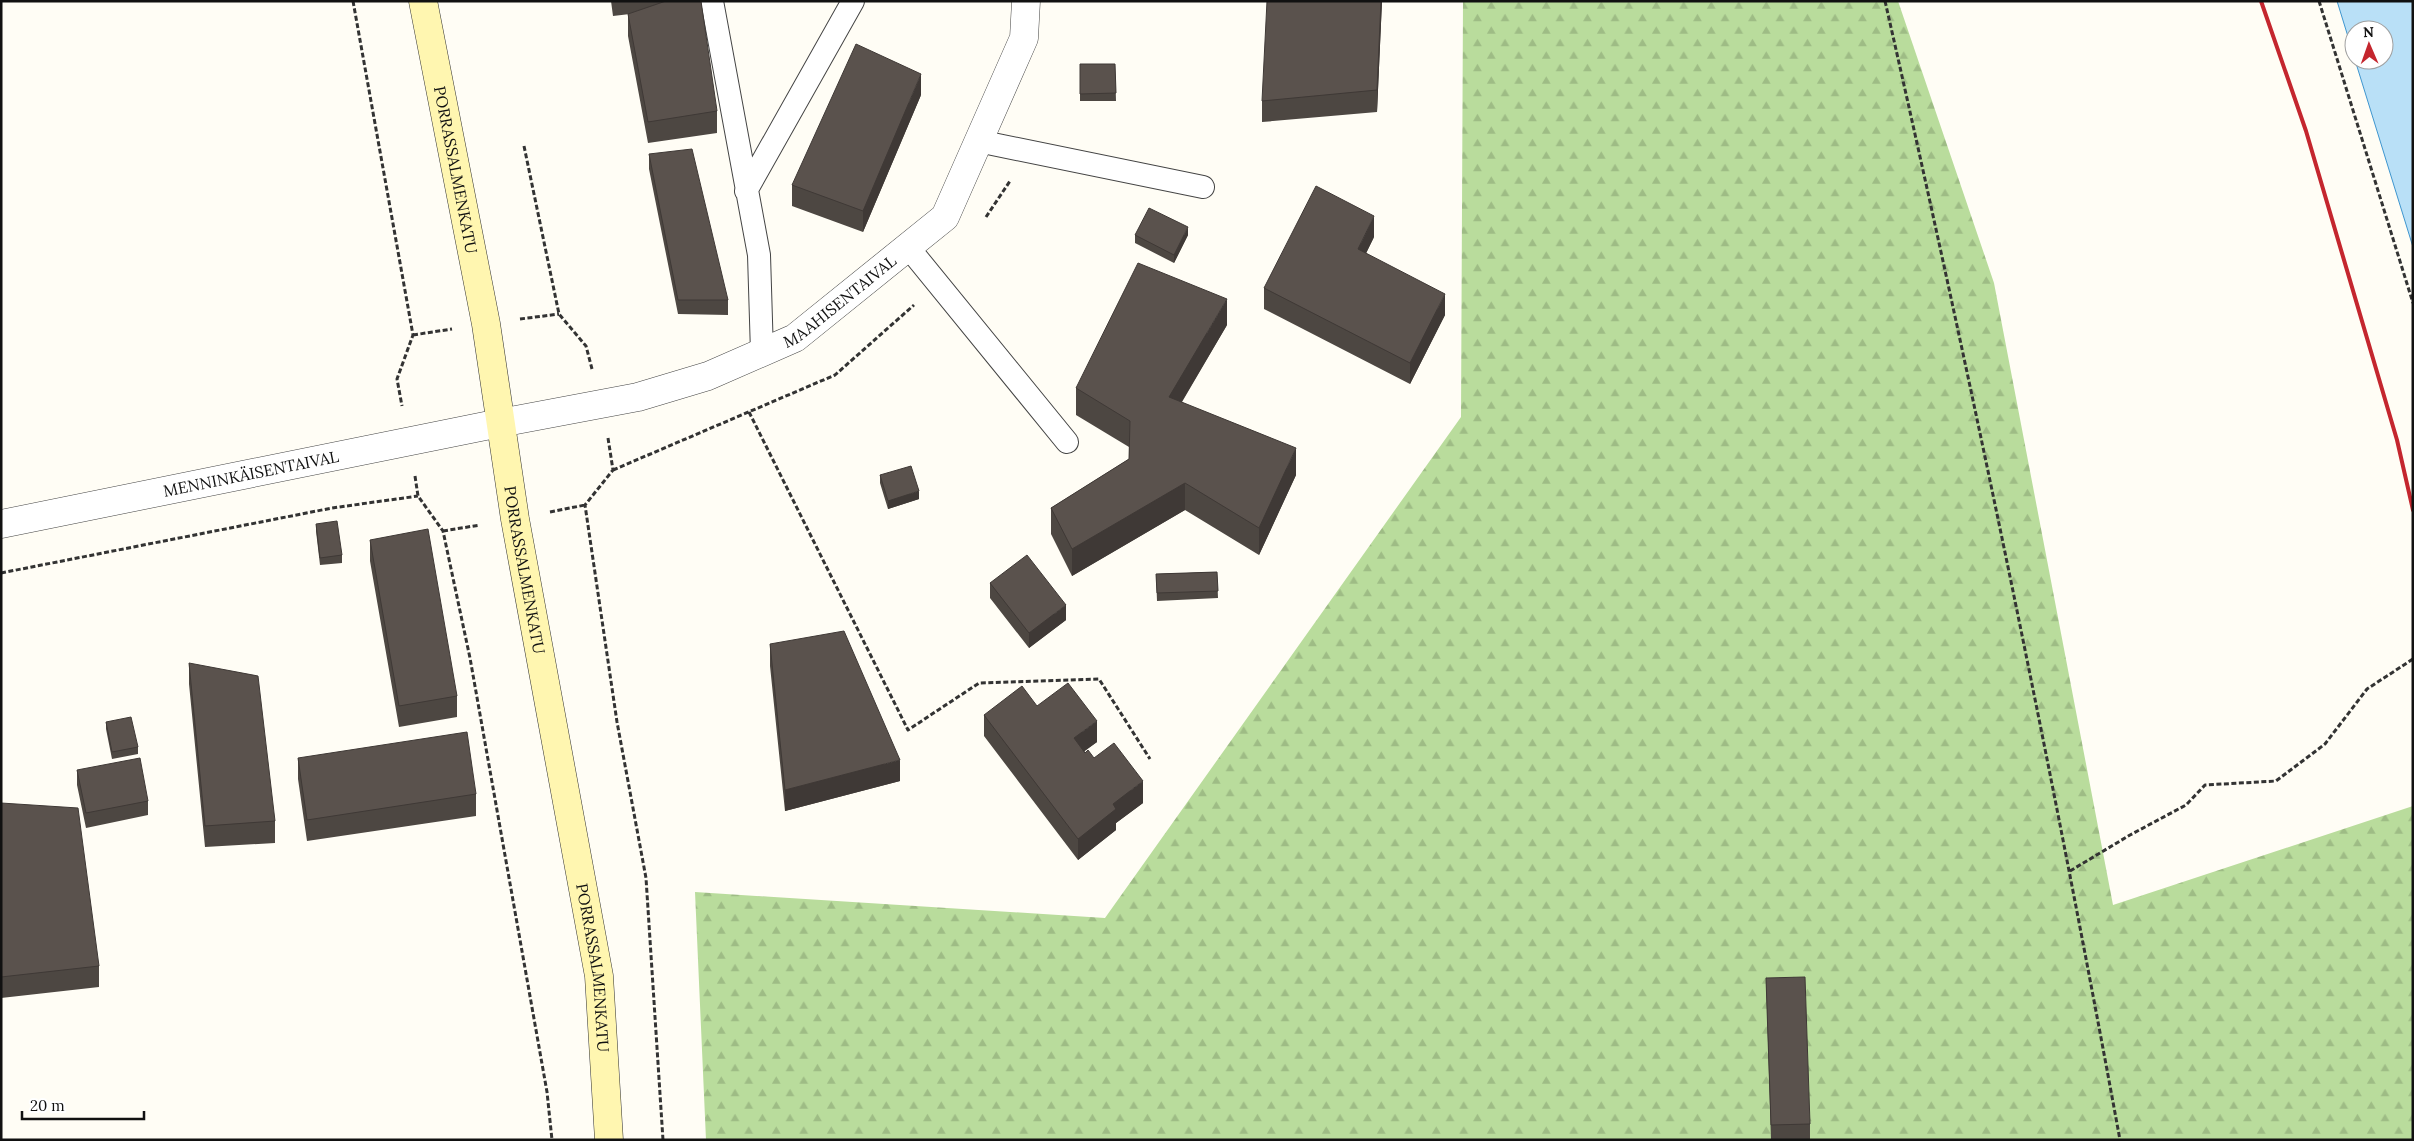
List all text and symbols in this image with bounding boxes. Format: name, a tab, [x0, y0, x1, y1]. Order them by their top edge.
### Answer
north arrow	[2344, 20, 2394, 70]
text: N	[2363, 23, 2374, 41]
street label: PORRASSALMENKATU	[430, 84, 482, 255]
street label: MAAHISENTAIVAL	[780, 251, 900, 352]
street label: MENNINKÄISENTAIVAL	[161, 446, 340, 501]
street label: PORRASSALMENKATU	[500, 484, 550, 656]
street label: PORRASSALMENKATU	[572, 882, 614, 1053]
scale bar	[22, 1088, 145, 1120]
text: 20 m	[30, 1096, 65, 1115]

